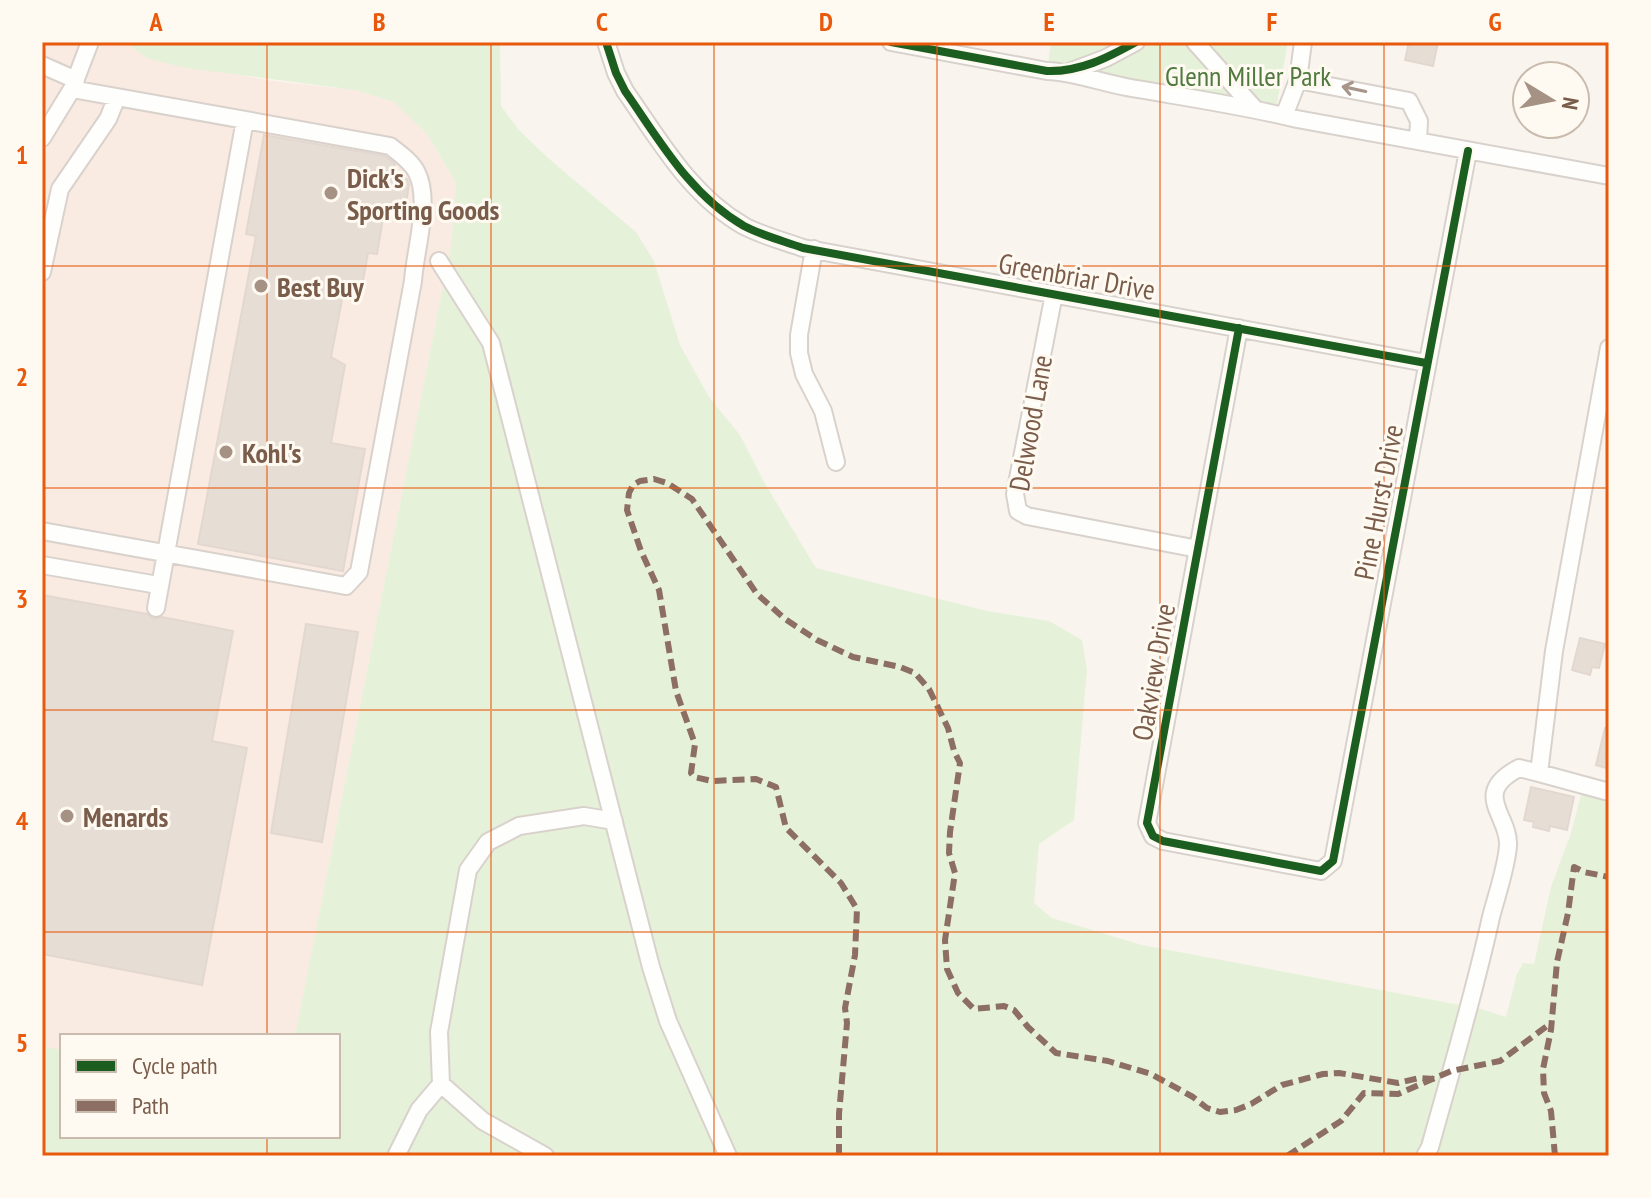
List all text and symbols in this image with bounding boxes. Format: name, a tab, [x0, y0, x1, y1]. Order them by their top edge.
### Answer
text: A	[148, 5, 163, 38]
text: B	[373, 5, 386, 38]
text: C	[596, 5, 608, 38]
text: D	[819, 5, 833, 38]
text: E	[1043, 5, 1055, 38]
text: F	[1267, 5, 1278, 38]
text: G	[1488, 5, 1502, 38]
park label: Glenn Miller Park	[1165, 57, 1331, 94]
north arrow	[1511, 60, 1591, 140]
one-way arrow	[1342, 81, 1367, 96]
text: N	[1556, 95, 1586, 112]
text: 1	[16, 138, 28, 171]
place label: Dick's Sporting Goods	[347, 159, 499, 228]
marker: Dick's Sporting Goods	[322, 184, 340, 202]
street label: Greenbriar Drive	[996, 244, 1158, 308]
place label: Best Buy	[277, 268, 365, 305]
marker: Best Buy	[252, 277, 270, 295]
street label: Delwood Lane	[1000, 352, 1060, 494]
text: 2	[16, 360, 28, 393]
street label: Pine Hurst Drive	[1345, 421, 1411, 583]
place label: Kohl's	[242, 434, 302, 471]
marker: Kohl's	[217, 443, 235, 461]
text: 3	[16, 582, 28, 615]
street label: Oakview Drive	[1123, 601, 1183, 743]
place label: Menards	[83, 798, 168, 835]
text: 4	[16, 804, 29, 837]
marker: Menards	[58, 807, 76, 825]
text: 5	[16, 1026, 28, 1059]
legend	[60, 1034, 340, 1138]
text: Cycle path	[132, 1050, 218, 1081]
text: Path	[132, 1090, 169, 1121]

